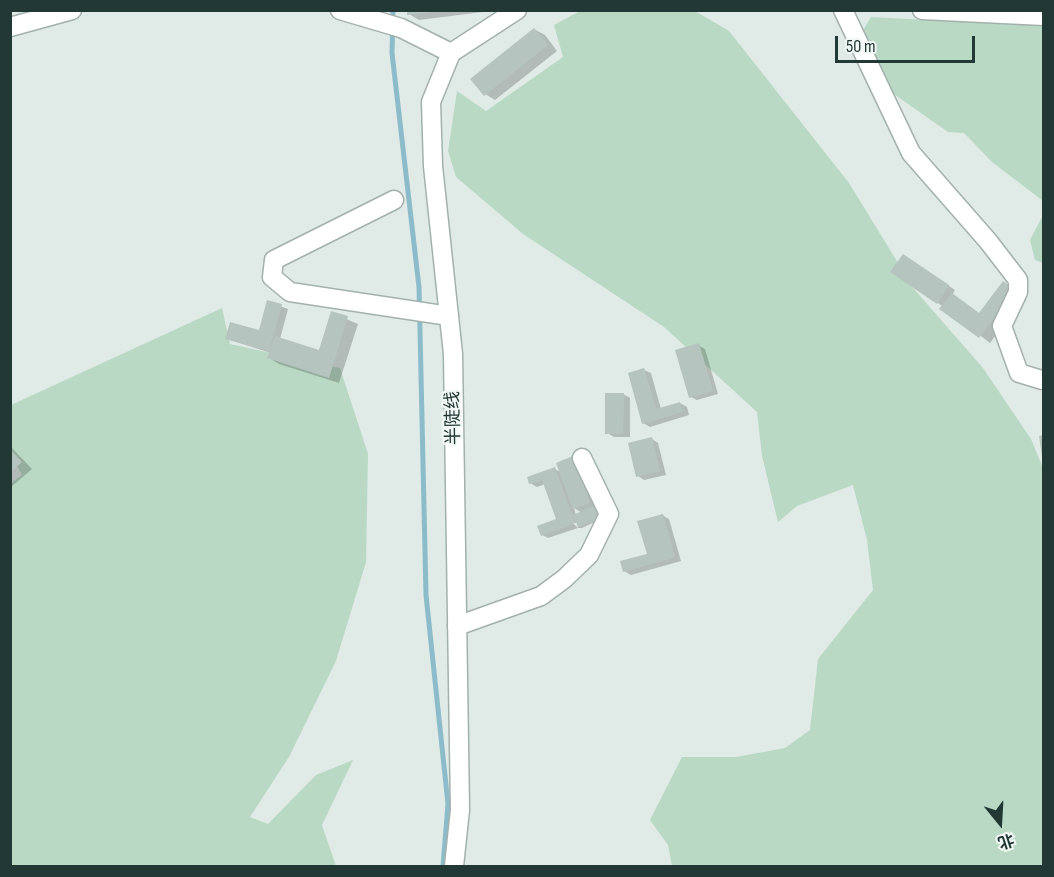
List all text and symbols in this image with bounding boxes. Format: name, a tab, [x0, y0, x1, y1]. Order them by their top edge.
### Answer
scale bar	[838, 24, 978, 62]
text: 50 m	[846, 36, 876, 57]
street label: 半陡线	[443, 391, 465, 445]
north arrow	[970, 793, 1030, 853]
text: 北	[995, 829, 1016, 852]

